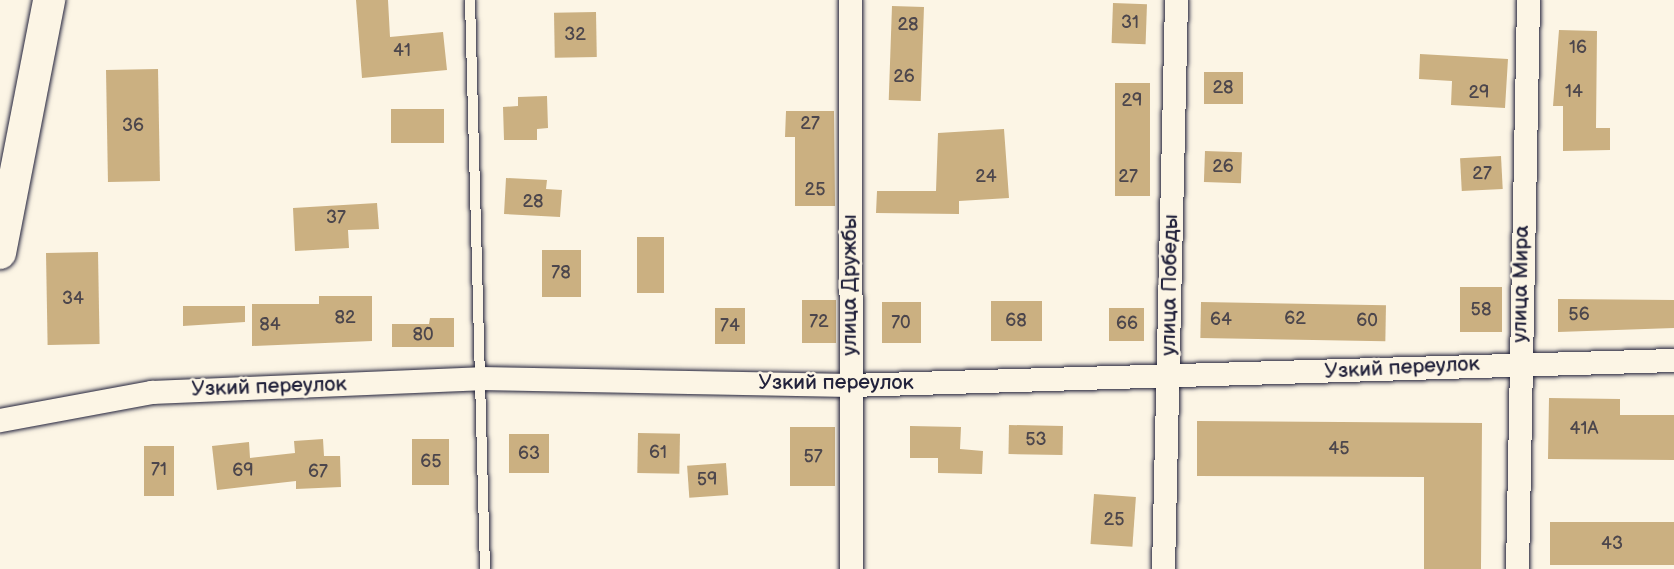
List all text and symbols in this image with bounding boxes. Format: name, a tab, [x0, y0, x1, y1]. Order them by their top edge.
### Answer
house number: 31	[1121, 12, 1139, 34]
house number: 28	[897, 14, 919, 36]
house number: 32	[564, 24, 586, 46]
house number: 16	[1569, 37, 1587, 59]
house number: 41	[393, 40, 411, 62]
house number: 26	[893, 66, 915, 88]
house number: 28	[1212, 77, 1234, 99]
house number: 14	[1565, 81, 1583, 103]
house number: 29	[1468, 82, 1490, 104]
house number: 29	[1121, 90, 1143, 112]
house number: 27	[800, 113, 820, 135]
house number: 36	[122, 115, 144, 137]
house number: 26	[1212, 156, 1234, 178]
house number: 27	[1472, 163, 1492, 185]
house number: 24	[975, 166, 997, 188]
house number: 27	[1118, 166, 1138, 188]
house number: 25	[805, 179, 825, 201]
house number: 28	[522, 191, 544, 213]
house number: 37	[326, 207, 346, 229]
street label: улица Дружбы	[837, 214, 863, 356]
street label: улица Победы	[1156, 214, 1184, 356]
street label: улица Мира	[1507, 225, 1535, 343]
house number: 78	[551, 262, 571, 284]
house number: 34	[62, 288, 84, 310]
house number: 58	[1471, 299, 1491, 321]
house number: 56	[1568, 304, 1590, 326]
house number: 82	[334, 307, 356, 329]
house number: 62	[1284, 308, 1306, 330]
house number: 64	[1210, 309, 1232, 331]
house number: 68	[1005, 310, 1027, 332]
house number: 60	[1356, 310, 1378, 332]
house number: 72	[809, 311, 829, 333]
house number: 70	[891, 312, 911, 334]
house number: 66	[1116, 313, 1138, 335]
house number: 84	[259, 314, 281, 336]
house number: 74	[720, 315, 740, 337]
house number: 80	[412, 324, 434, 346]
street label: Узкий переулок	[1324, 351, 1480, 385]
street label: Узкий переулок	[758, 370, 914, 396]
street label: Узкий переулок	[191, 372, 347, 402]
house number: 41А	[1570, 418, 1598, 440]
house number: 53	[1025, 429, 1047, 451]
house number: 45	[1328, 438, 1350, 460]
house number: 61	[649, 442, 667, 464]
house number: 63	[518, 443, 540, 465]
house number: 57	[803, 446, 823, 468]
house number: 65	[420, 451, 442, 473]
house number: 71	[151, 459, 167, 481]
house number: 69	[232, 460, 254, 482]
house number: 67	[308, 461, 328, 483]
house number: 59	[697, 469, 717, 491]
house number: 25	[1104, 509, 1124, 531]
house number: 43	[1601, 533, 1623, 555]

